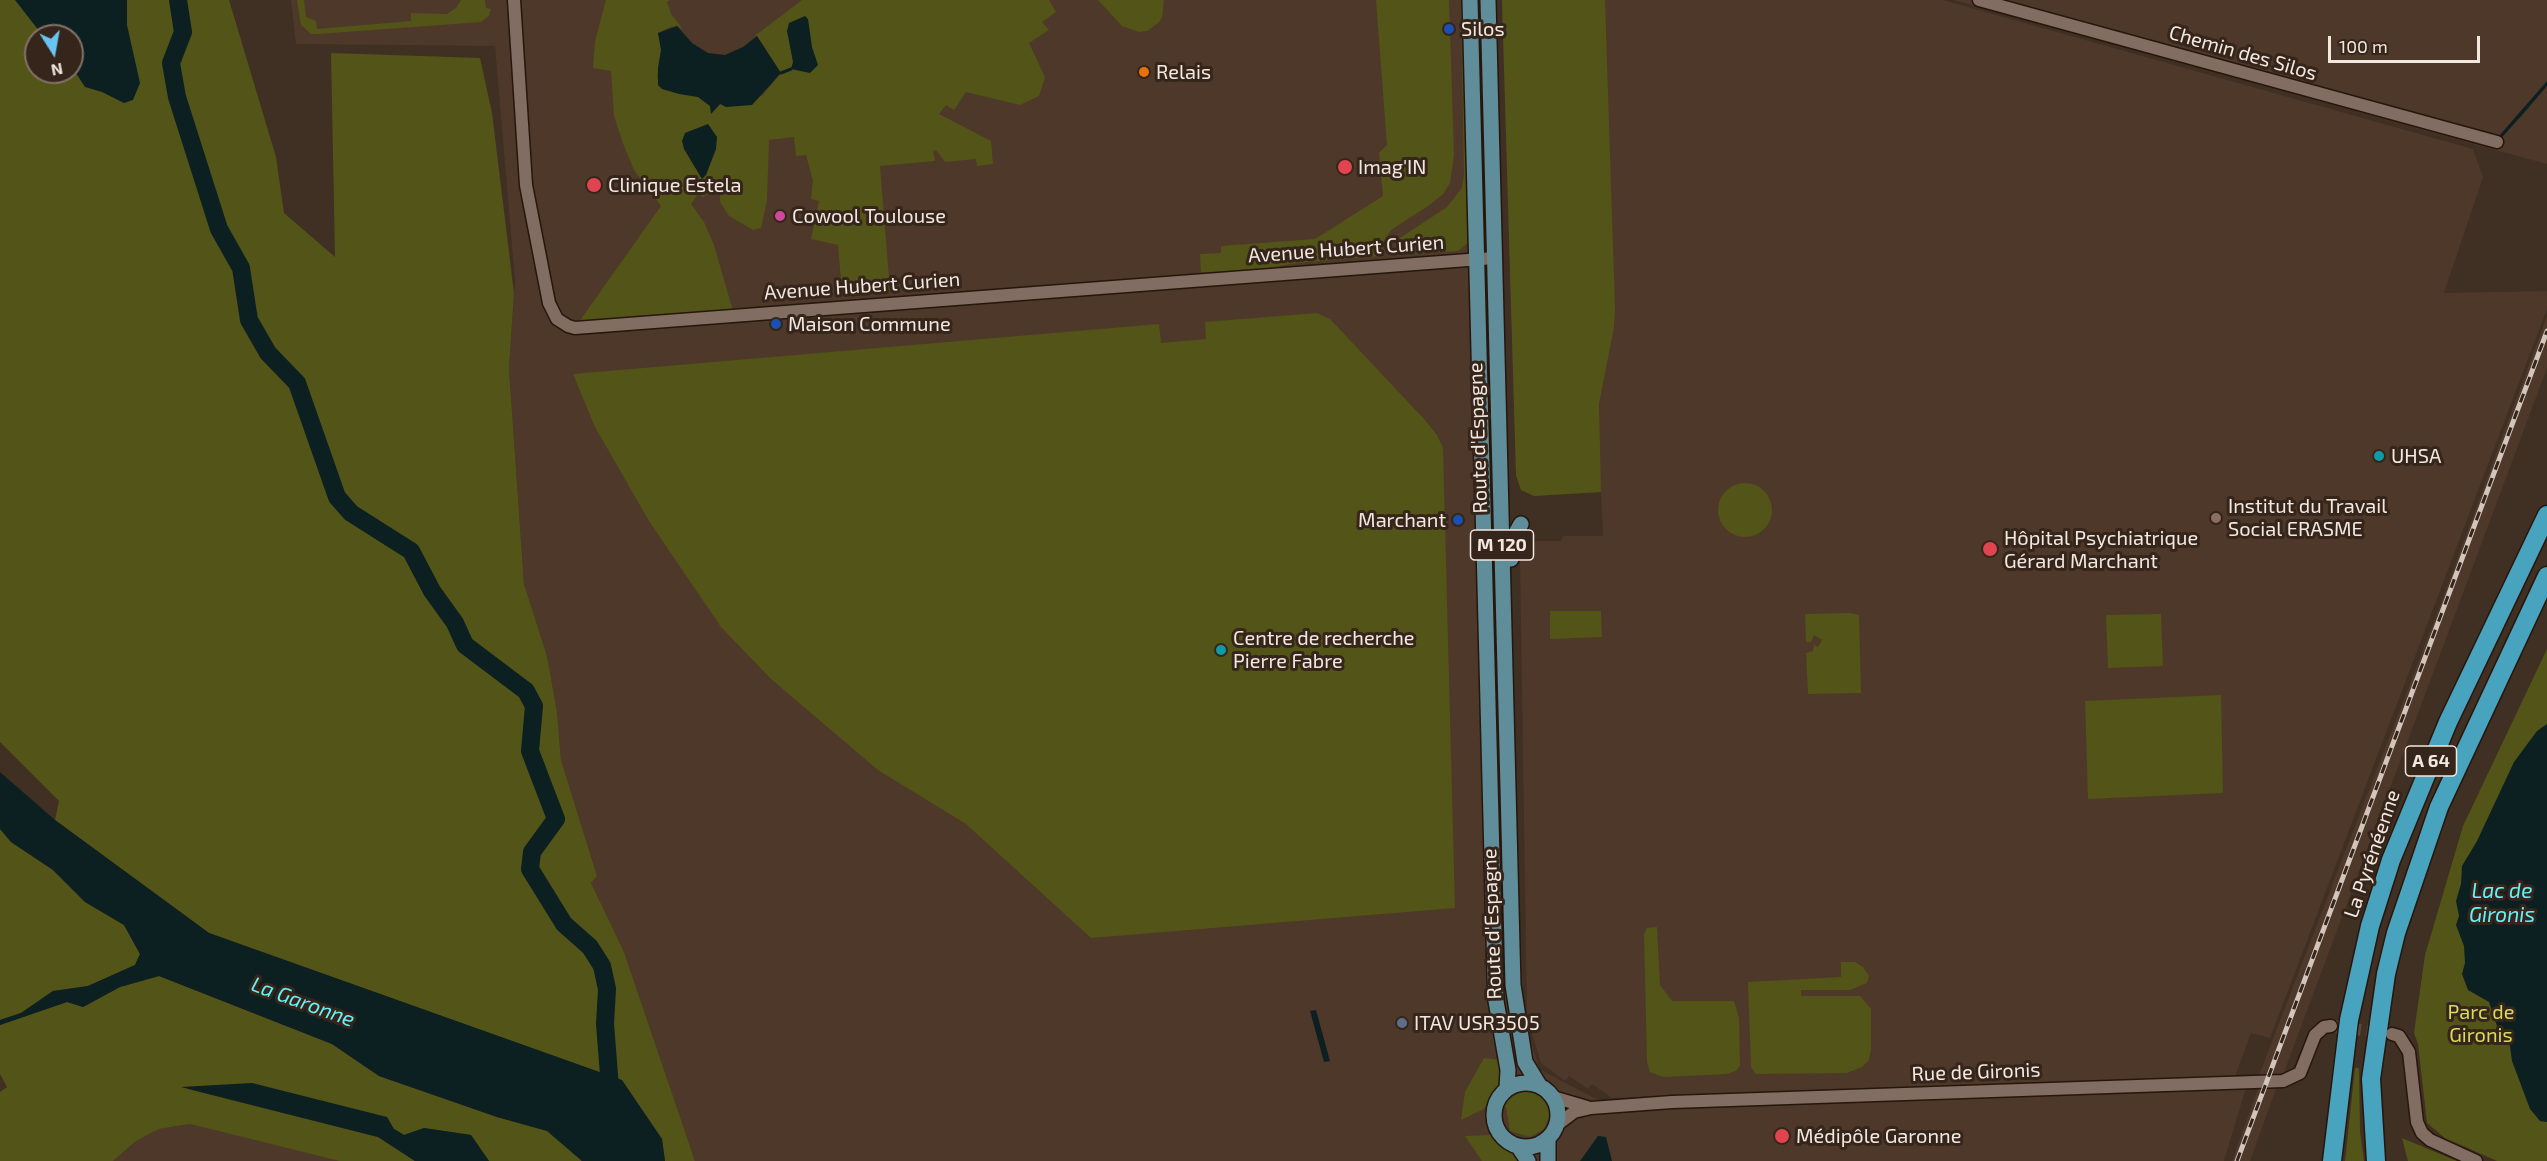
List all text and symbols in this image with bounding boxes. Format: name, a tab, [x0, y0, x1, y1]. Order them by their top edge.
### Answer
place label: Silos	[1461, 17, 1505, 41]
street label: Chemin des Silos	[2166, 20, 2320, 86]
marker: Silos	[1442, 22, 1456, 36]
north arrow	[24, 24, 84, 84]
scale bar	[2331, 24, 2482, 62]
text: 100 m	[2339, 35, 2388, 57]
text: N	[50, 60, 65, 81]
place label: Relais	[1156, 60, 1211, 84]
marker: Relais	[1137, 65, 1151, 79]
place label: Imag'IN	[1358, 155, 1426, 179]
marker: Imag'IN	[1336, 158, 1354, 176]
place label: Clinique Estela	[608, 173, 742, 197]
marker: Clinique Estela	[585, 176, 603, 194]
place label: Cowool Toulouse	[792, 204, 946, 228]
marker: Cowool Toulouse	[773, 209, 787, 223]
street label: Avenue Hubert Curien	[1247, 230, 1445, 268]
street label: Avenue Hubert Curien	[763, 267, 961, 305]
place label: Maison Commune	[788, 312, 951, 336]
marker: Maison Commune	[769, 317, 783, 331]
street label: Route d'Espagne	[1463, 362, 1493, 514]
place label: UHSA	[2391, 444, 2441, 468]
marker: UHSA	[2372, 449, 2386, 463]
place label: Institut du Travail Social ERASME	[2228, 494, 2387, 541]
place label: Marchant	[1358, 508, 1446, 532]
marker: Institut du Travail Social ERASME	[2209, 511, 2223, 525]
marker: Marchant	[1451, 513, 1465, 527]
place label: Hôpital Psychiatrique Gérard Marchant	[2004, 526, 2198, 573]
road number: M 120	[1470, 530, 1534, 560]
marker: Hôpital Psychiatrique Gérard Marchant	[1981, 540, 1999, 558]
place label: Centre de recherche Pierre Fabre	[1233, 626, 1415, 673]
marker: Centre de recherche Pierre Fabre	[1214, 643, 1228, 657]
road number: A 64	[2406, 746, 2456, 776]
street label: La Pyrénéenne	[2339, 787, 2405, 921]
street label: Route d'Espagne	[1477, 848, 1507, 1000]
water label: Lac de Gironis	[2469, 878, 2535, 928]
water label: La Garonne	[248, 972, 358, 1032]
park label: Parc de Gironis	[2448, 1000, 2514, 1047]
place label: ITAV USR3505	[1414, 1011, 1540, 1035]
marker: ITAV USR3505	[1395, 1016, 1409, 1030]
street label: Rue de Gironis	[1911, 1058, 2041, 1086]
place label: Médipôle Garonne	[1796, 1124, 1961, 1148]
marker: Médipôle Garonne	[1773, 1127, 1791, 1145]

